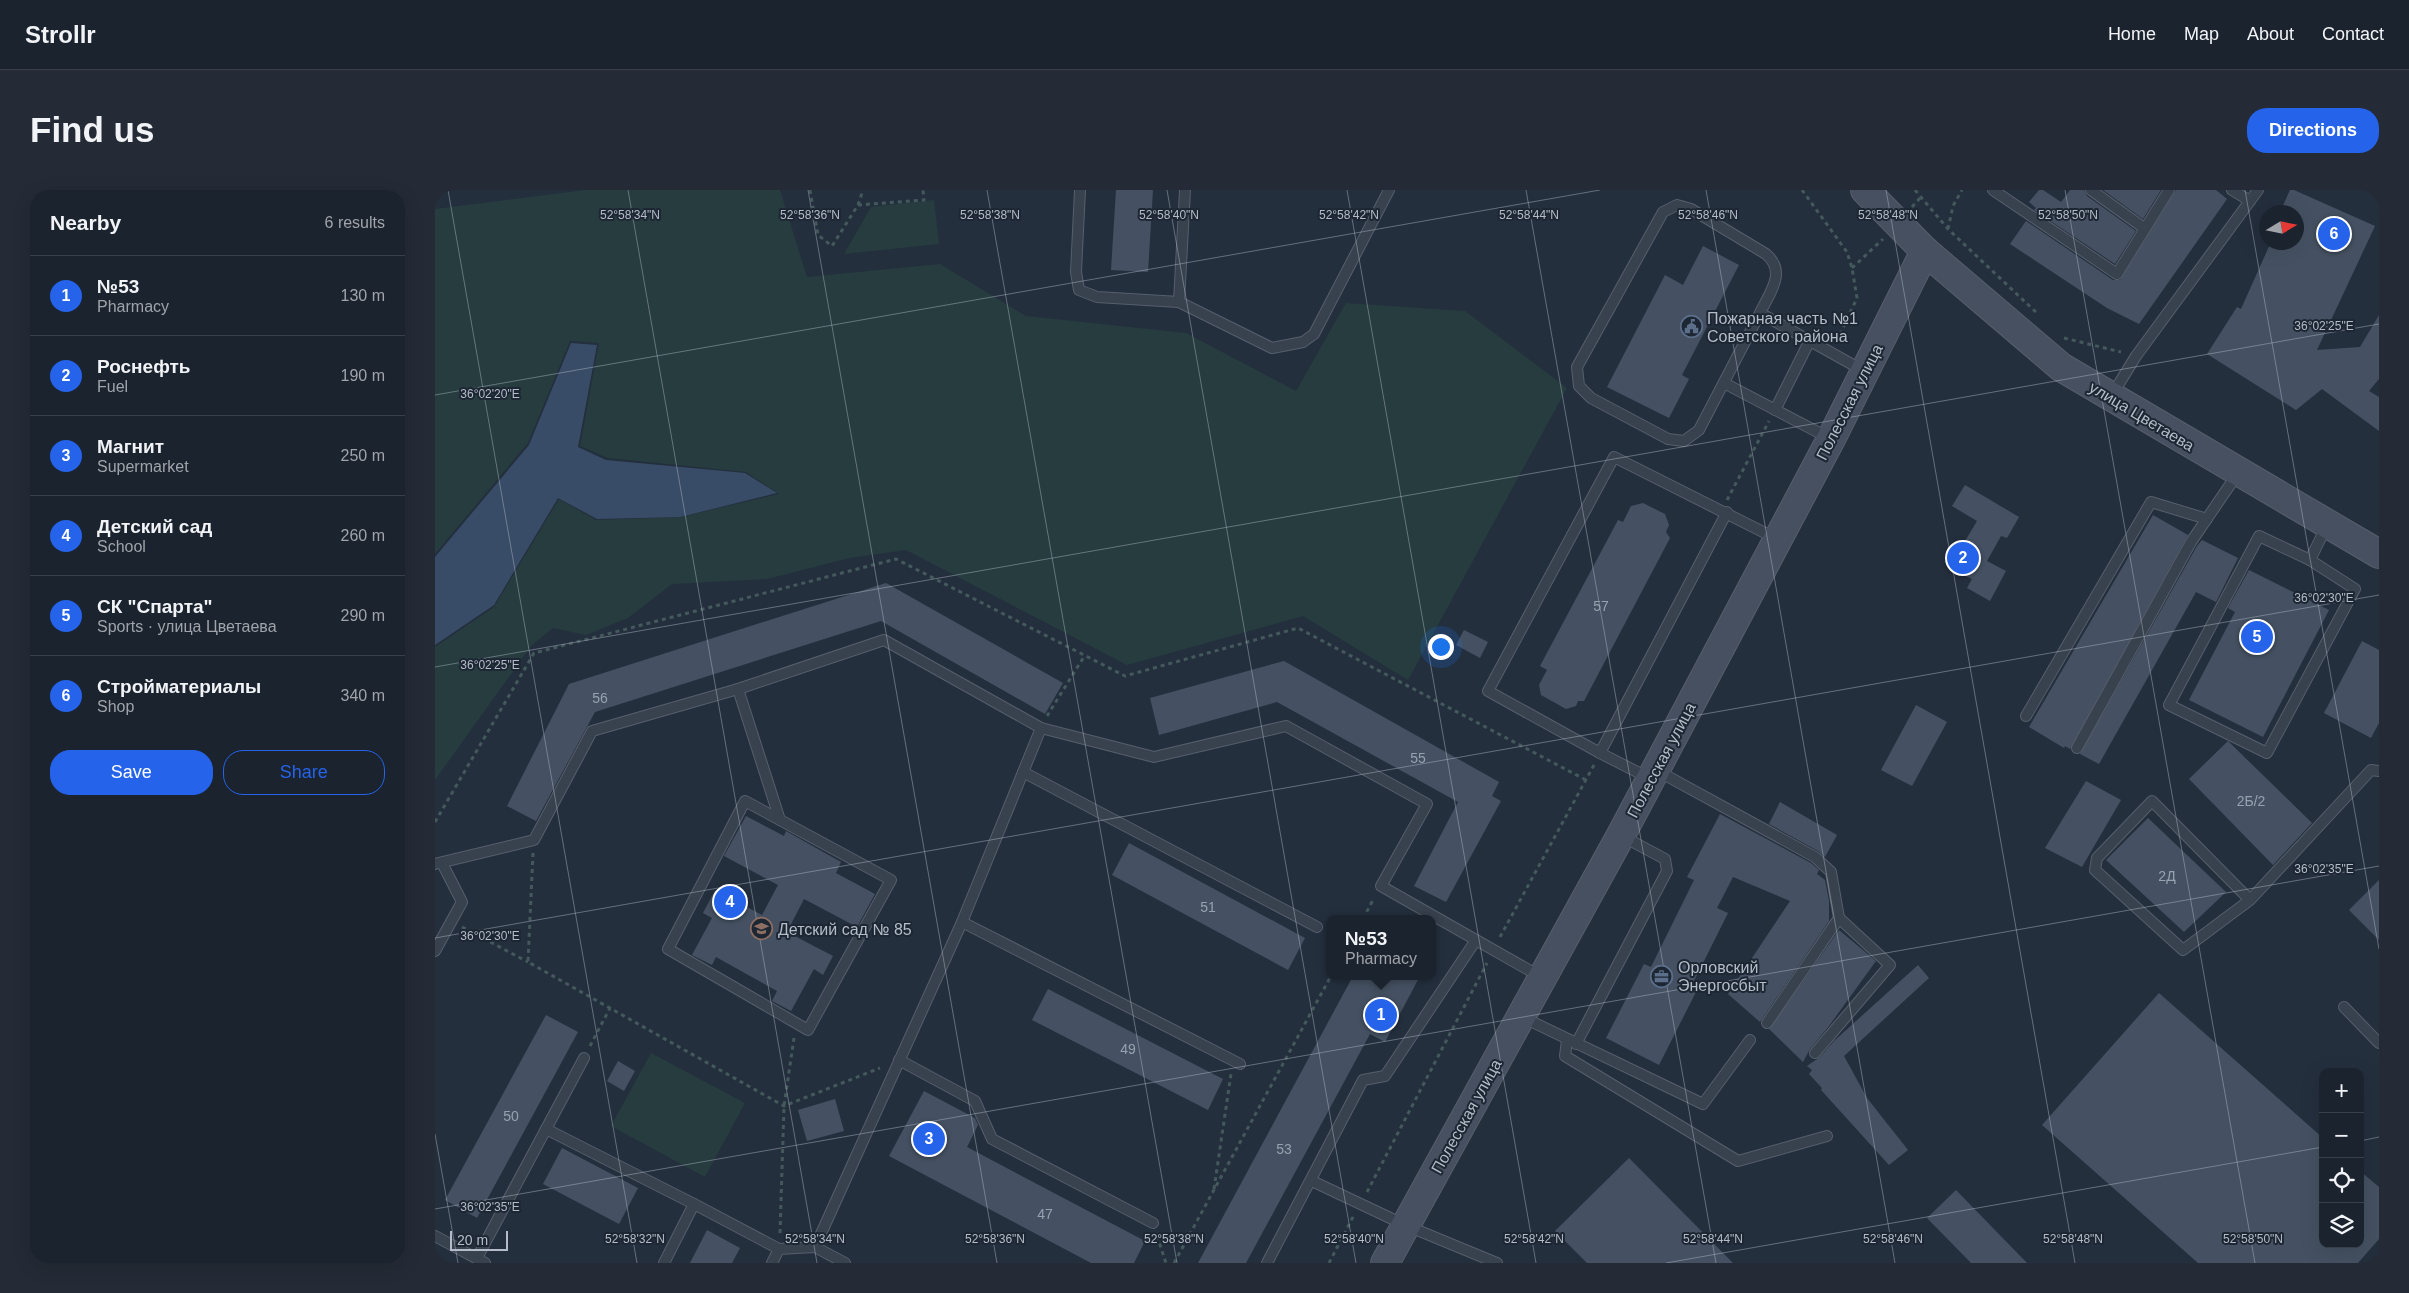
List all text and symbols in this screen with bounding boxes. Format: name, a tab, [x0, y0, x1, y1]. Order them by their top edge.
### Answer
text: Strollr	[25, 21, 96, 48]
text: Home	[2108, 24, 2156, 44]
text: Map	[2184, 24, 2219, 44]
text: About	[2247, 24, 2294, 44]
text: Contact	[2322, 24, 2384, 44]
button: Directions	[2247, 108, 2379, 153]
text: Find us	[30, 110, 154, 149]
north arrow	[2259, 205, 2304, 250]
text: 52°58'34"N	[600, 208, 660, 222]
text: 52°58'36"N	[780, 208, 840, 222]
text: 52°58'38"N	[960, 208, 1020, 222]
text: 52°58'40"N	[1139, 208, 1199, 222]
text: 52°58'42"N	[1319, 208, 1379, 222]
text: 52°58'44"N	[1499, 208, 1559, 222]
text: 52°58'46"N	[1678, 208, 1738, 222]
text: 52°58'48"N	[1858, 208, 1918, 222]
text: 52°58'50"N	[2038, 208, 2098, 222]
text: Nearby	[50, 211, 121, 234]
text: 6 results	[325, 214, 385, 231]
pin: 6	[2318, 215, 2350, 253]
text: №53	[97, 276, 139, 297]
text: 1	[62, 287, 70, 304]
text: 130 m	[341, 287, 385, 304]
text: Pharmacy	[97, 298, 169, 315]
place label: Пожарная часть №1 Советского района	[1707, 310, 1858, 345]
public building icon: Пожарная часть №1 Советского района	[1679, 315, 1703, 339]
text: 36°02'25"E	[2294, 319, 2354, 333]
street label: Полесская улица	[1813, 341, 1886, 463]
text: Роснефть	[97, 356, 191, 377]
text: 2	[62, 367, 70, 384]
text: 190 m	[341, 367, 385, 384]
text: Fuel	[97, 378, 128, 395]
street label: улица Цветаева	[2086, 378, 2197, 454]
text: 36°02'20"E	[460, 387, 520, 401]
text: Магнит	[97, 436, 164, 457]
text: 3	[62, 447, 70, 464]
text: 250 m	[341, 447, 385, 464]
text: Supermarket	[97, 458, 189, 475]
text: Детский сад	[97, 516, 212, 537]
text: 4	[62, 527, 70, 544]
text: 260 m	[341, 527, 385, 544]
text: School	[97, 538, 146, 555]
pin: 2	[1947, 539, 1979, 577]
text: 36°02'30"E	[2294, 591, 2354, 605]
text: СК "Спарта"	[97, 596, 213, 617]
house number: 57	[1593, 598, 1609, 614]
text: 5	[62, 607, 70, 624]
text: 290 m	[341, 607, 385, 624]
text: Sports · улица Цветаева	[97, 618, 277, 635]
pin: 5	[2241, 618, 2273, 656]
your location	[1428, 634, 1454, 660]
text: 36°02'25"E	[460, 658, 520, 672]
text: Стройматериалы	[97, 676, 261, 697]
text: 6	[62, 687, 70, 704]
text: 340 m	[341, 687, 385, 704]
house number: 56	[592, 690, 608, 706]
text: Shop	[97, 698, 134, 715]
street label: Полесская улица	[1624, 700, 1699, 821]
button: Save	[50, 750, 213, 795]
button: Share	[223, 750, 385, 795]
house number: 55	[1410, 750, 1426, 766]
house number: 2Б/2	[2237, 793, 2266, 809]
text: 36°02'35"E	[2294, 862, 2354, 876]
house number: 2Д	[2158, 868, 2176, 884]
pin: 4	[714, 883, 746, 921]
house number: 51	[1200, 899, 1216, 915]
popup	[1326, 915, 1436, 980]
school or university icon: Детский сад № 85	[750, 917, 774, 941]
place label: Детский сад № 85	[778, 921, 912, 938]
text: №53	[1345, 928, 1387, 949]
text: 36°02'30"E	[460, 929, 520, 943]
text: Pharmacy	[1345, 950, 1417, 967]
place label: Орловский Энергосбыт	[1678, 959, 1767, 994]
office icon: Орловский Энергосбыт	[1650, 964, 1674, 988]
pin: 1	[1365, 996, 1397, 1034]
house number: 49	[1120, 1041, 1136, 1057]
street label: Полесская улица	[1428, 1056, 1505, 1176]
map controls	[2319, 1068, 2364, 1248]
button: +	[2319, 1068, 2364, 1113]
house number: 50	[503, 1108, 519, 1124]
button: −	[2319, 1113, 2364, 1158]
pin: 3	[913, 1120, 945, 1158]
house number: 53	[1276, 1141, 1292, 1157]
button: locate	[2319, 1158, 2364, 1203]
text: 36°02'35"E	[460, 1200, 520, 1214]
button: layers	[2319, 1203, 2364, 1248]
house number: 47	[1037, 1206, 1053, 1222]
scale bar	[450, 1228, 507, 1251]
text: 20 m	[457, 1232, 488, 1248]
text: 52°58'32"N	[605, 1232, 665, 1246]
text: 52°58'34"N	[785, 1232, 845, 1246]
text: 52°58'36"N	[965, 1232, 1025, 1246]
text: 52°58'38"N	[1144, 1232, 1204, 1246]
text: 52°58'40"N	[1324, 1232, 1384, 1246]
text: 52°58'42"N	[1504, 1232, 1564, 1246]
text: 52°58'44"N	[1683, 1232, 1743, 1246]
text: 52°58'46"N	[1863, 1232, 1923, 1246]
text: 52°58'48"N	[2043, 1232, 2103, 1246]
text: 52°58'50"N	[2223, 1232, 2283, 1246]

